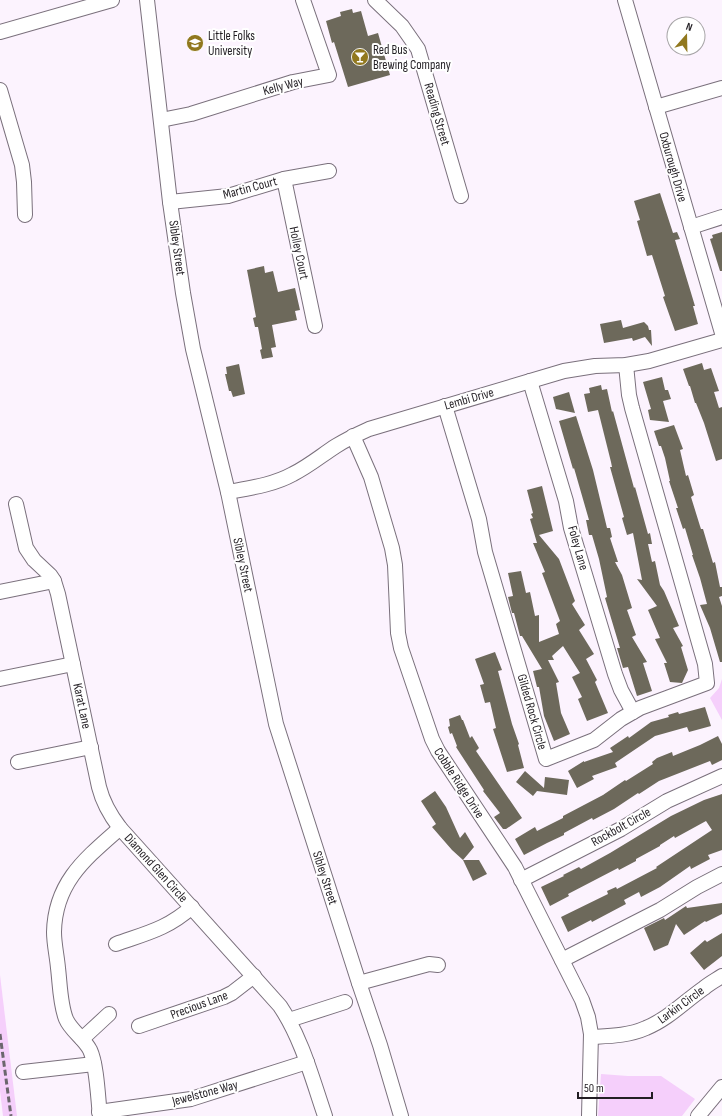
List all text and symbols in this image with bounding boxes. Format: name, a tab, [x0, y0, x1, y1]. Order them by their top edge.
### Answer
north arrow	[666, 16, 706, 56]
text: N	[684, 20, 694, 34]
place label: Little Folks University	[208, 28, 255, 59]
school or university icon: Little Folks University	[185, 33, 205, 53]
place label: Red Bus Brewing Company	[373, 42, 451, 73]
bar icon: Red Bus Brewing Company	[350, 47, 370, 67]
street label: Kelly Way	[261, 73, 305, 99]
street label: Reading Street	[420, 81, 454, 147]
street label: Oxburough Drive	[655, 130, 691, 204]
street label: Martin Court	[221, 173, 279, 203]
street label: Sibley Street	[165, 219, 189, 277]
street label: Holley Court	[286, 225, 312, 281]
street label: Lembi Drive	[442, 384, 496, 414]
street label: Foley Lane	[564, 524, 592, 572]
street label: Sibley Street	[229, 536, 257, 594]
street label: Gilded Rock Circle	[514, 672, 550, 752]
street label: Karat Lane	[69, 682, 95, 730]
street label: Cobble Ridge Drive	[430, 745, 488, 821]
street label: Rockbolt Circle	[588, 804, 654, 850]
street label: Diamond Glen Circle	[121, 830, 191, 906]
street label: Sibley Street	[309, 849, 341, 907]
street label: Larkin Circle	[655, 983, 707, 1027]
street label: Precious Lane	[168, 987, 230, 1023]
scale bar	[578, 1074, 652, 1100]
street label: Jewelstone Way	[169, 1077, 240, 1110]
text: 50 m	[584, 1081, 604, 1096]

